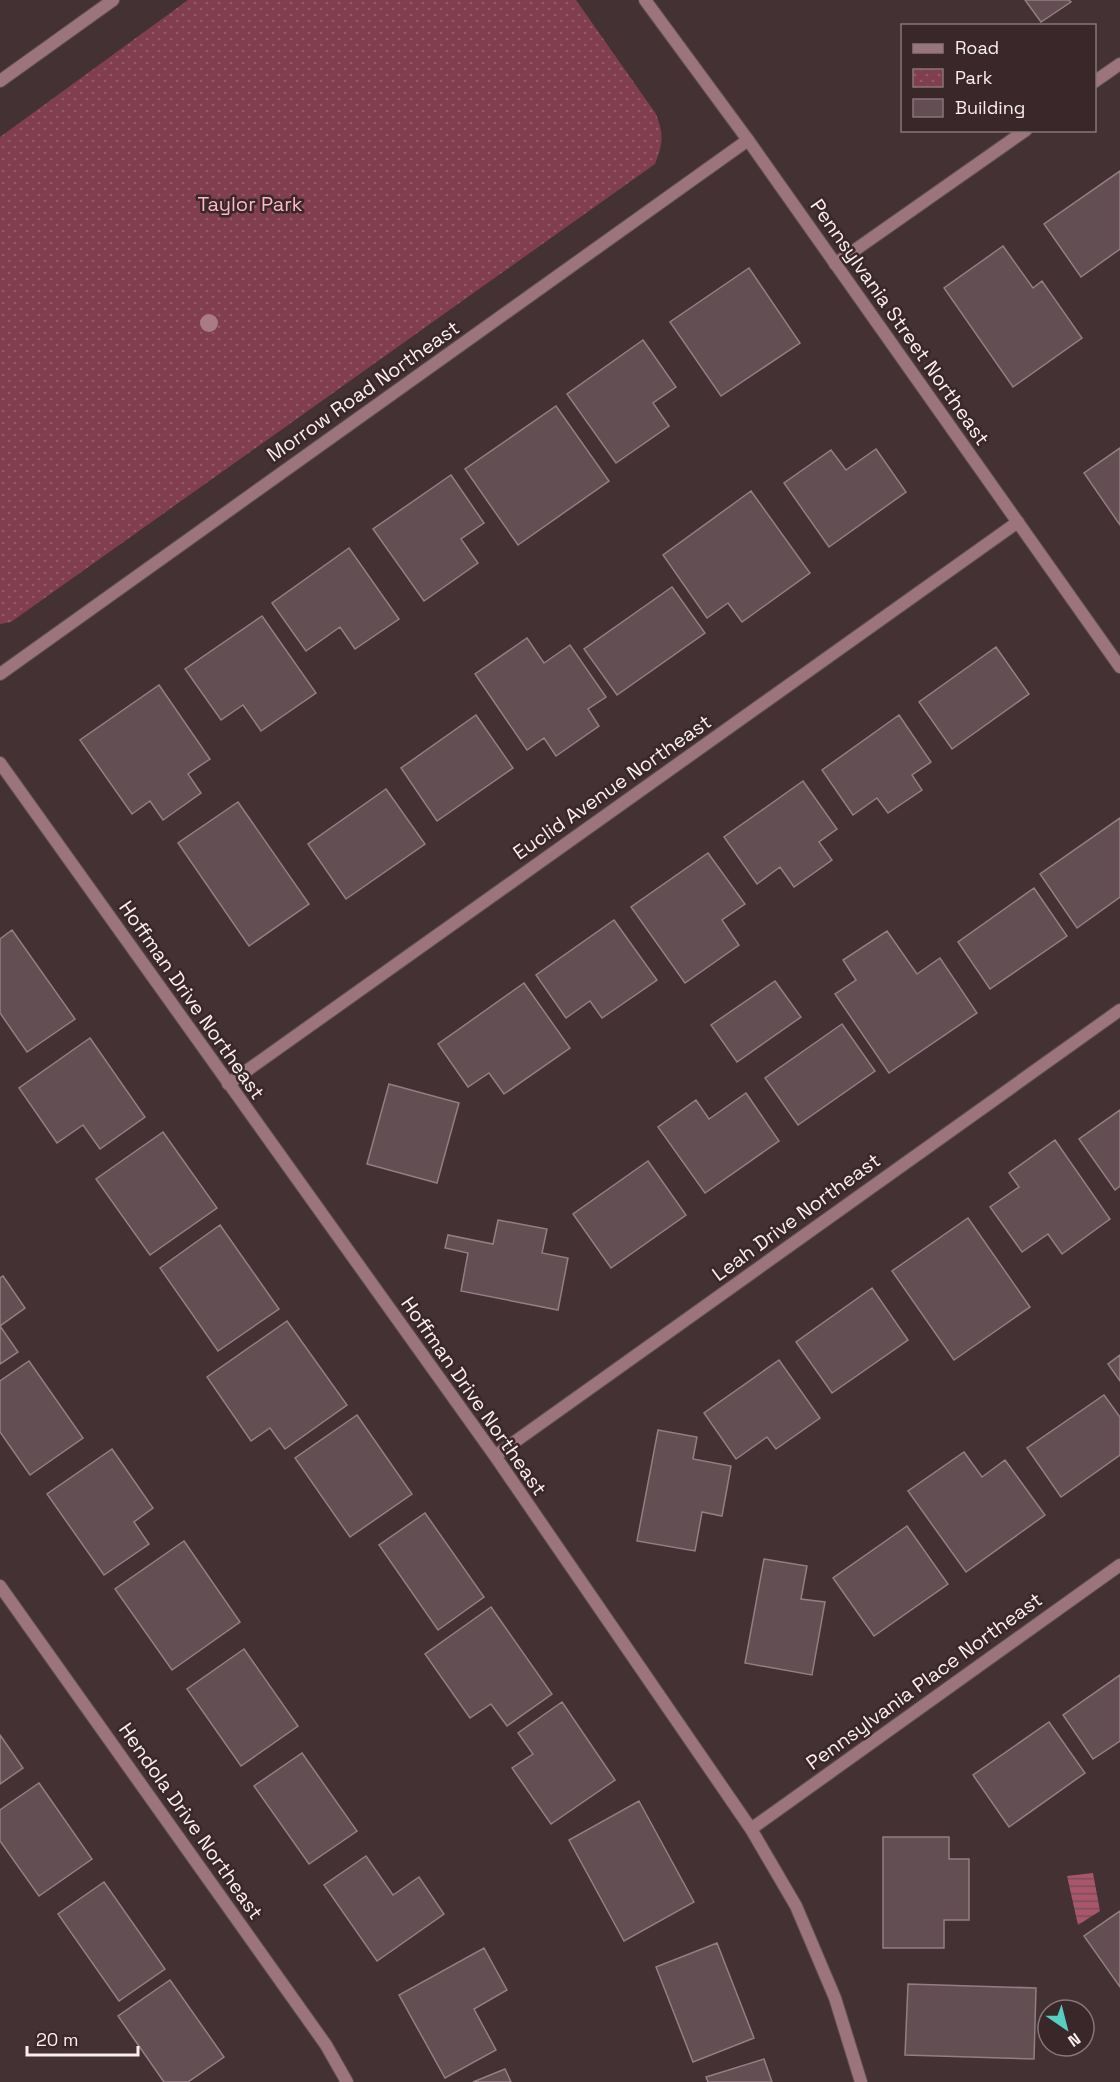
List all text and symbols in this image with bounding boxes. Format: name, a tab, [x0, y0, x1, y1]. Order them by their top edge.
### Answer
legend	[901, 24, 1096, 132]
text: Road	[955, 36, 999, 59]
text: Park	[955, 66, 993, 89]
text: Building	[955, 96, 1025, 119]
park label: Taylor Park	[197, 191, 303, 217]
street label: Pennsylvania Street Northeast	[805, 194, 995, 450]
street label: Morrow Road Northeast	[262, 315, 464, 467]
street label: Euclid Avenue Northeast	[508, 709, 716, 865]
street label: Hoffman Drive Northeast	[113, 896, 271, 1104]
street label: Leah Drive Northeast	[707, 1147, 885, 1287]
street label: Hoffman Drive Northeast	[395, 1292, 553, 1500]
street label: Pennsylvania Place Northeast	[801, 1586, 1047, 1776]
street label: Hendola Drive Northeast	[113, 1718, 269, 1924]
north arrow	[1036, 1998, 1096, 2058]
scale bar	[27, 2019, 138, 2057]
text: 20 m	[36, 2028, 79, 2051]
text: N	[1064, 2028, 1085, 2052]

